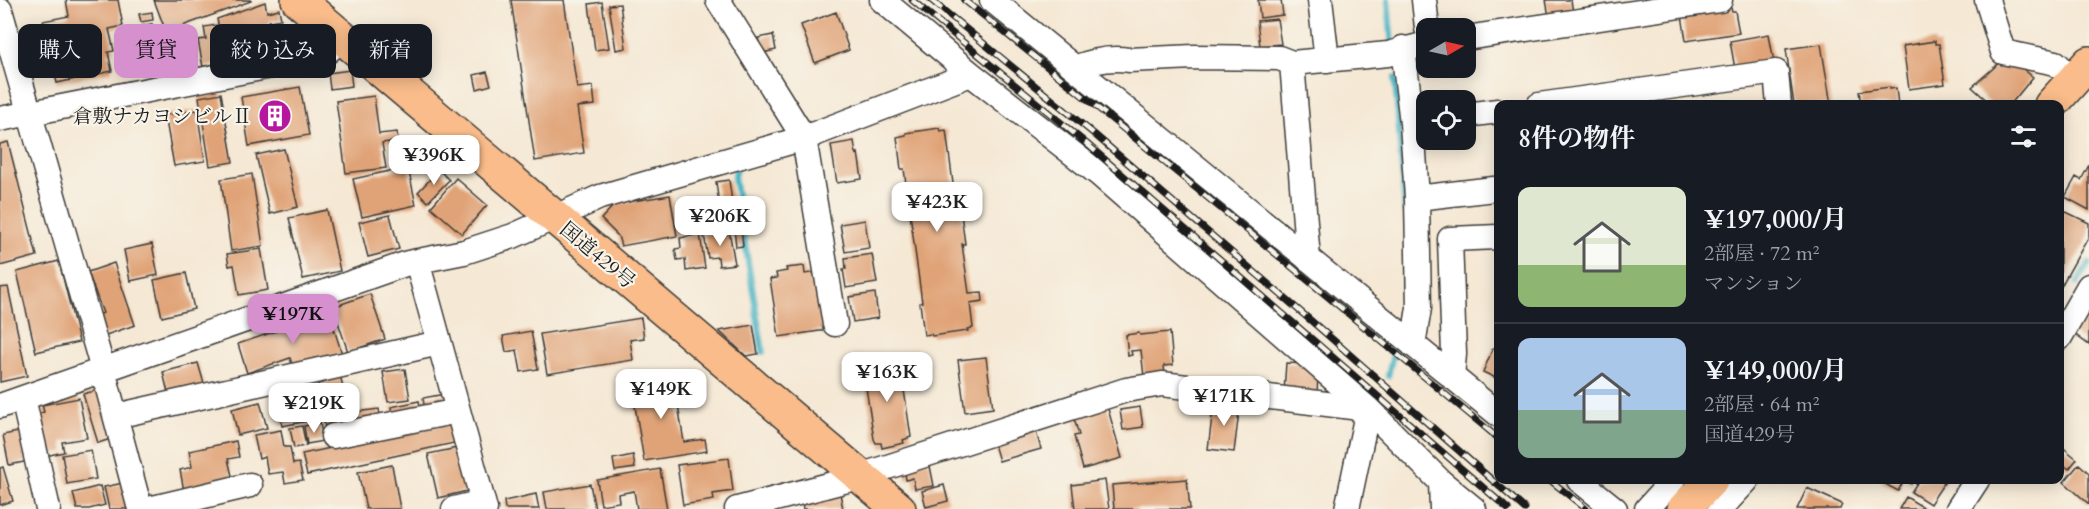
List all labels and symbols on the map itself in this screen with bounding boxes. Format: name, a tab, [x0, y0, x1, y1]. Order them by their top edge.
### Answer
north arrow	[1416, 18, 1476, 78]
building icon: 倉敷ナカヨシビルⅡ	[257, 98, 293, 134]
place label: 倉敷ナカヨシビルⅡ	[72, 103, 252, 130]
pin: ¥396K	[392, 135, 476, 186]
pin: ¥423K	[895, 182, 979, 233]
pin: ¥206K	[678, 196, 762, 247]
street label: 国道429号	[554, 216, 641, 295]
pin: ¥197K	[251, 294, 335, 345]
pin: ¥163K	[845, 352, 929, 403]
pin: ¥149K	[619, 369, 703, 420]
pin: ¥171K	[1182, 376, 1266, 427]
pin: ¥219K	[272, 383, 356, 434]

